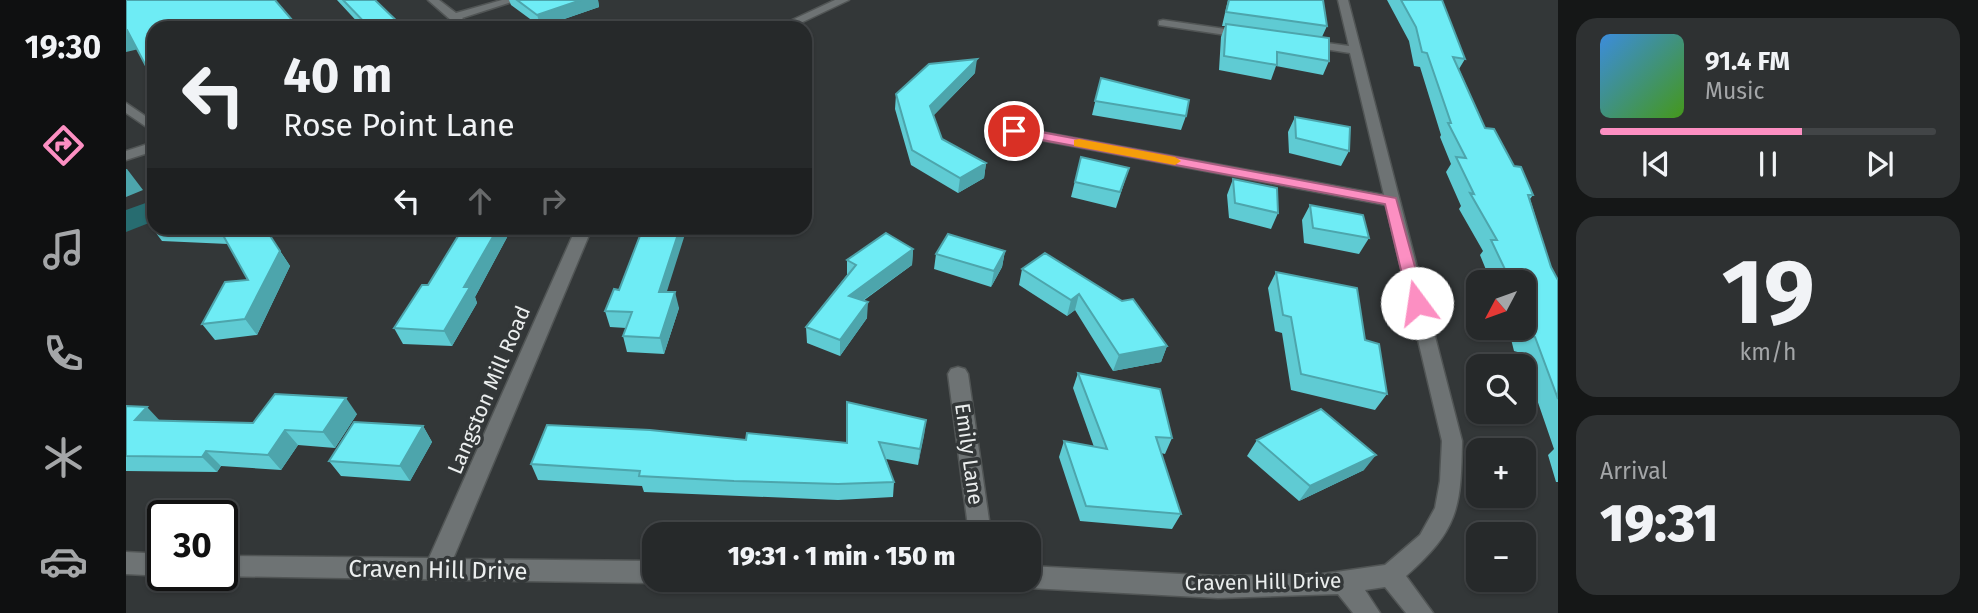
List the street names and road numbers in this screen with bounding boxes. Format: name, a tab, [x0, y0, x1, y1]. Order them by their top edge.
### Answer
street label: Langston Mill Road	[442, 302, 536, 478]
street label: Emily Lane	[949, 402, 989, 506]
street label: Craven Hill Drive	[348, 554, 528, 586]
street label: Craven Hill Drive	[1184, 568, 1342, 596]

